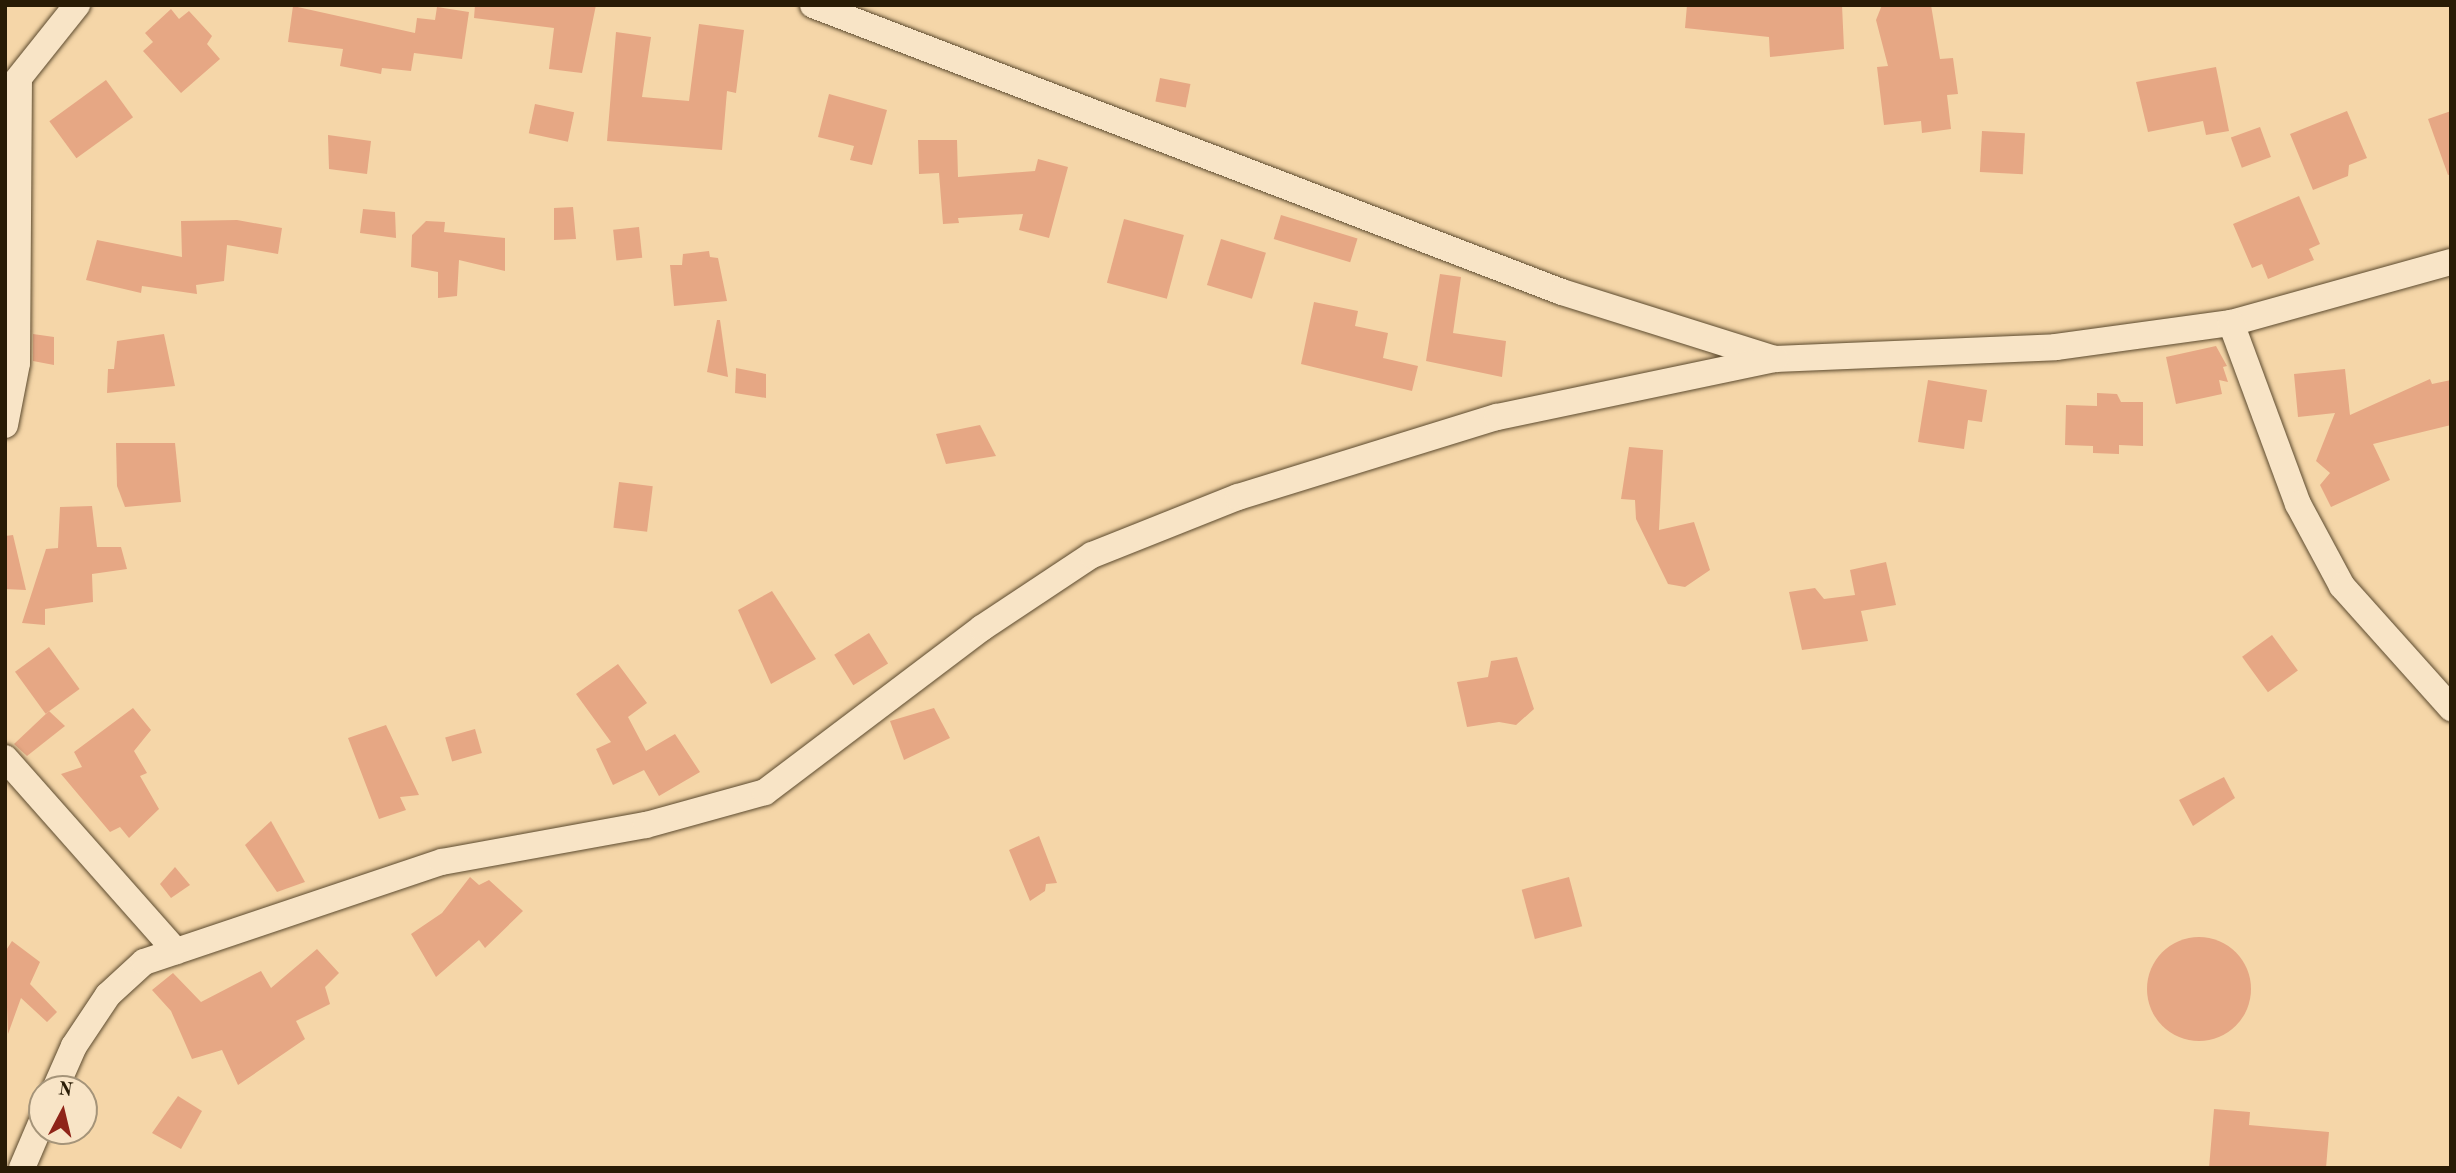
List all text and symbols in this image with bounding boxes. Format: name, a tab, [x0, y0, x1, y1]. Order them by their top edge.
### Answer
north arrow	[28, 1075, 98, 1145]
text: N	[57, 1080, 74, 1101]

